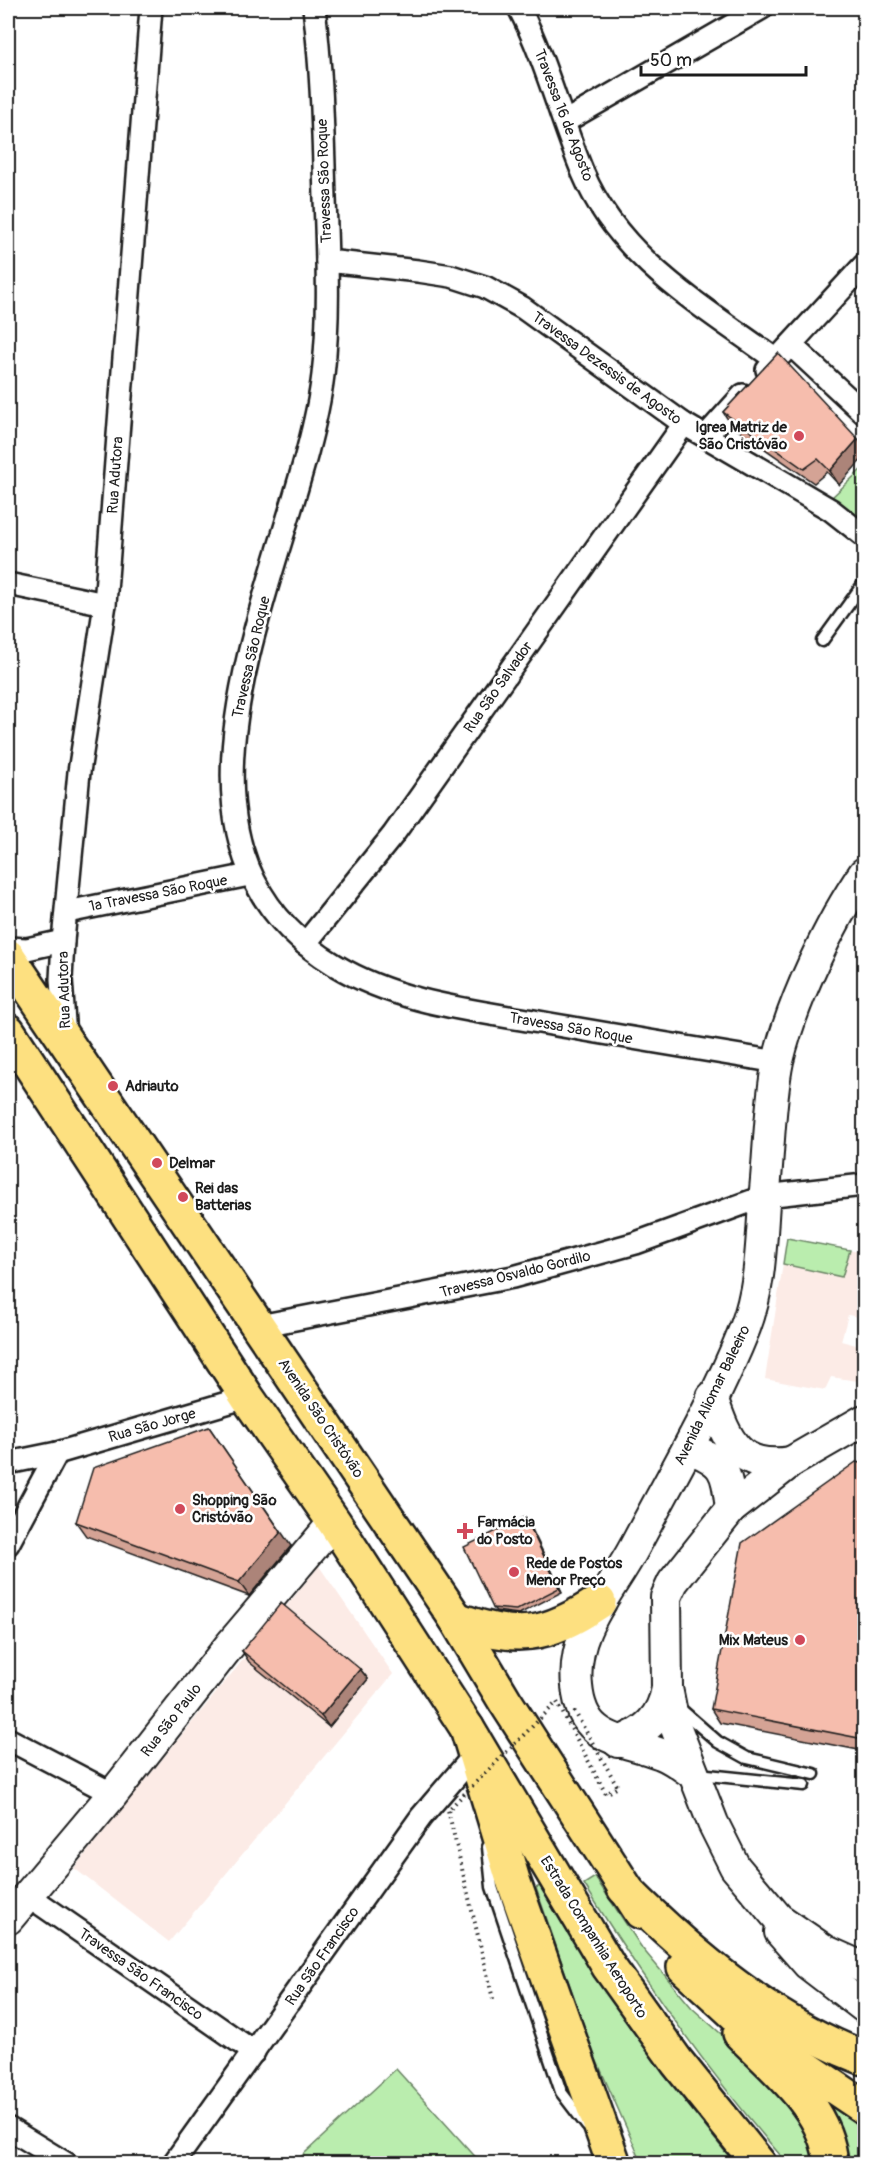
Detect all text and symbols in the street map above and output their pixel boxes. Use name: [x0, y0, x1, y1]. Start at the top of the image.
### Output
scale bar: [641, 39, 806, 77]
street label: Travessa 16 de Agosto: [530, 46, 598, 184]
text: 50 m: [650, 49, 692, 72]
street label: Travessa São Roque: [313, 118, 336, 244]
street label: Travessa Dezessis de Agosto: [528, 308, 685, 429]
place label: Igrea Matriz de São Cristóvão: [695, 418, 788, 454]
marker: Igrea Matriz de São Cristóvão: [792, 429, 806, 443]
street label: Rua Adutora: [103, 436, 128, 514]
street label: Travessa São Roque: [228, 594, 275, 720]
street label: Rua São Salvador: [460, 637, 537, 737]
street label: 1ª Travessa São Roque: [87, 871, 229, 916]
street label: Rua Adutora: [54, 951, 75, 1029]
street label: Travessa São Roque: [508, 1008, 634, 1049]
place label: Adriauto: [125, 1077, 178, 1096]
marker: Adriauto: [106, 1079, 120, 1093]
place label: Delmar: [169, 1154, 216, 1173]
marker: Delmar: [150, 1156, 164, 1170]
place label: Rei das Batterias: [195, 1179, 252, 1215]
marker: Rei das Batterias: [176, 1190, 190, 1204]
street label: Travessa Osvaldo Gordilo: [438, 1247, 592, 1302]
street label: Avenida Aliomar Baleeiro: [670, 1322, 755, 1468]
street label: Avenida São Cristóvão: [274, 1355, 368, 1482]
street label: Rua São Jorge: [106, 1404, 198, 1447]
place label: Shopping São Cristóvão: [192, 1491, 277, 1527]
marker: Shopping São Cristóvão: [173, 1502, 187, 1516]
place label: Farmácia do Posto: [477, 1513, 535, 1549]
marker: Farmácia do Posto: [458, 1524, 472, 1538]
place label: Rede de Postos Menor Preço: [526, 1554, 623, 1590]
marker: Rede de Postos Menor Preço: [507, 1565, 521, 1579]
place label: Mix Mateus: [719, 1631, 788, 1650]
marker: Mix Mateus: [793, 1633, 807, 1647]
street label: Rua São Paulo: [137, 1680, 206, 1761]
street label: Estrada Companhia Aeroporto: [536, 1853, 651, 2022]
street label: Rua São Francisco: [281, 1903, 364, 2009]
street label: Travessa São Francisco: [75, 1924, 207, 2025]

